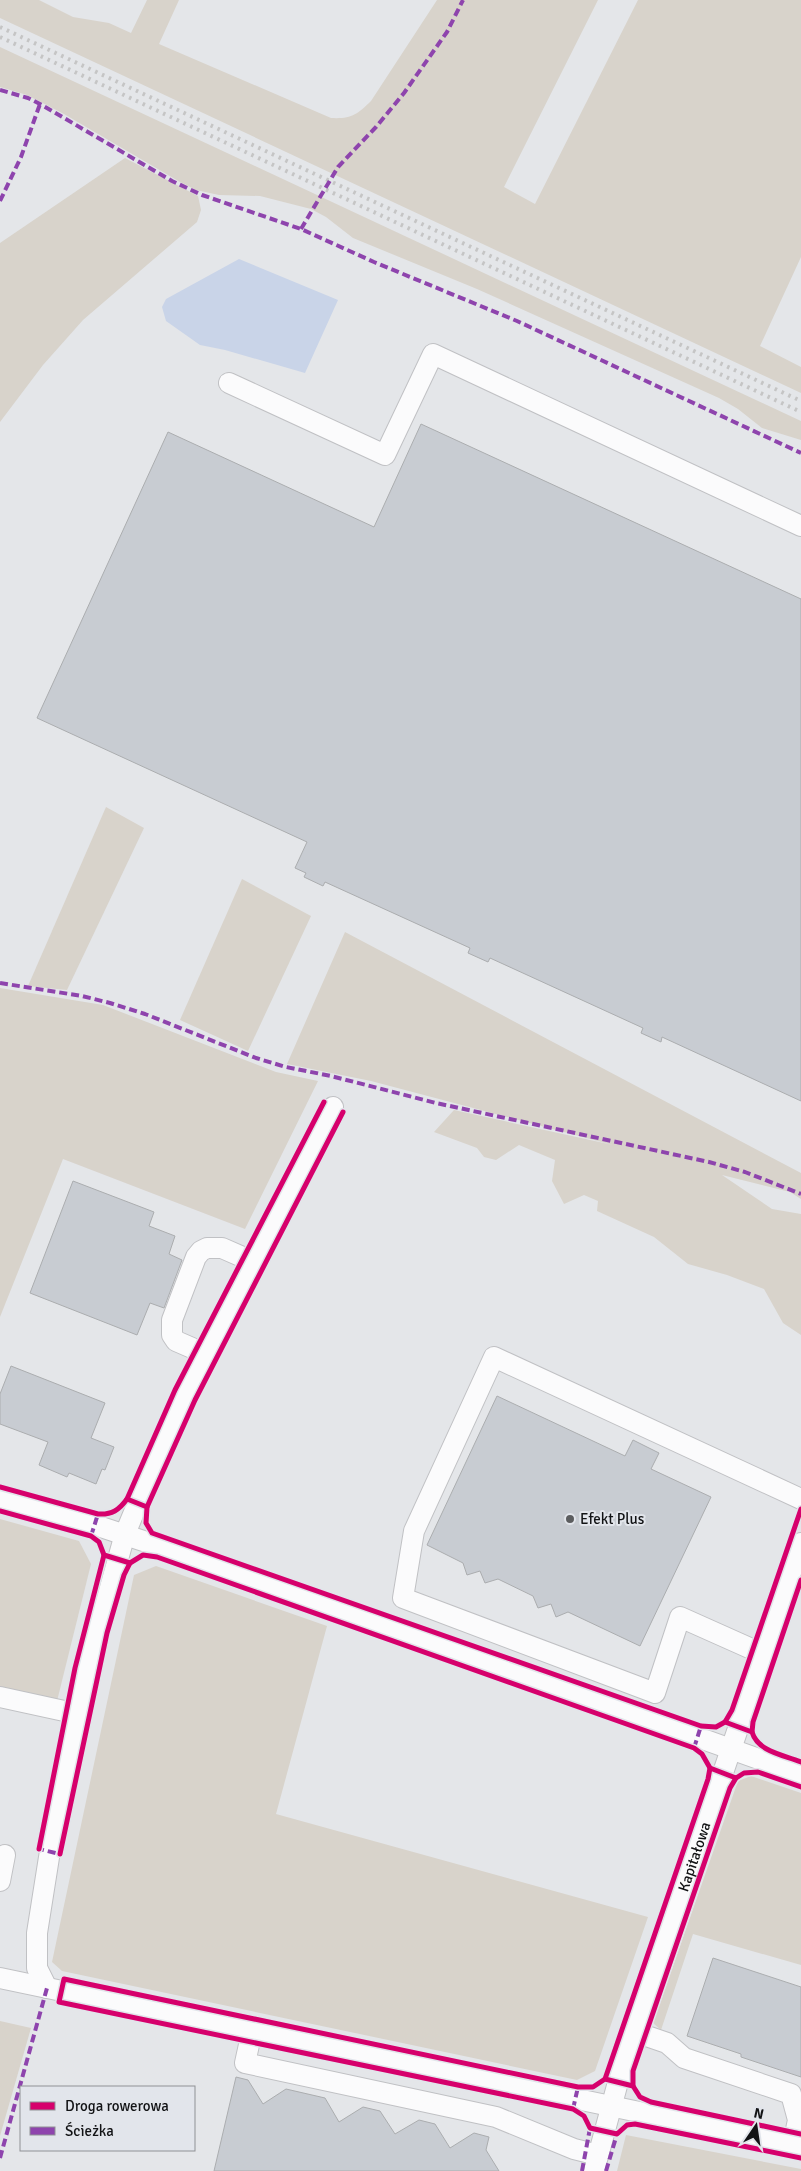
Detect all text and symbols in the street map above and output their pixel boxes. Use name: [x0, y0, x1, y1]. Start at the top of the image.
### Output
place label: Efekt Plus: [580, 1510, 645, 1528]
marker: Efekt Plus: [564, 1513, 576, 1525]
street label: Kapitałowa: [674, 1820, 715, 1894]
legend: [20, 2086, 195, 2151]
text: Droga rowerowa: [65, 2097, 169, 2115]
north arrow: [731, 2101, 781, 2151]
text: N: [752, 2104, 765, 2123]
text: Ścieżka: [65, 2121, 114, 2140]

